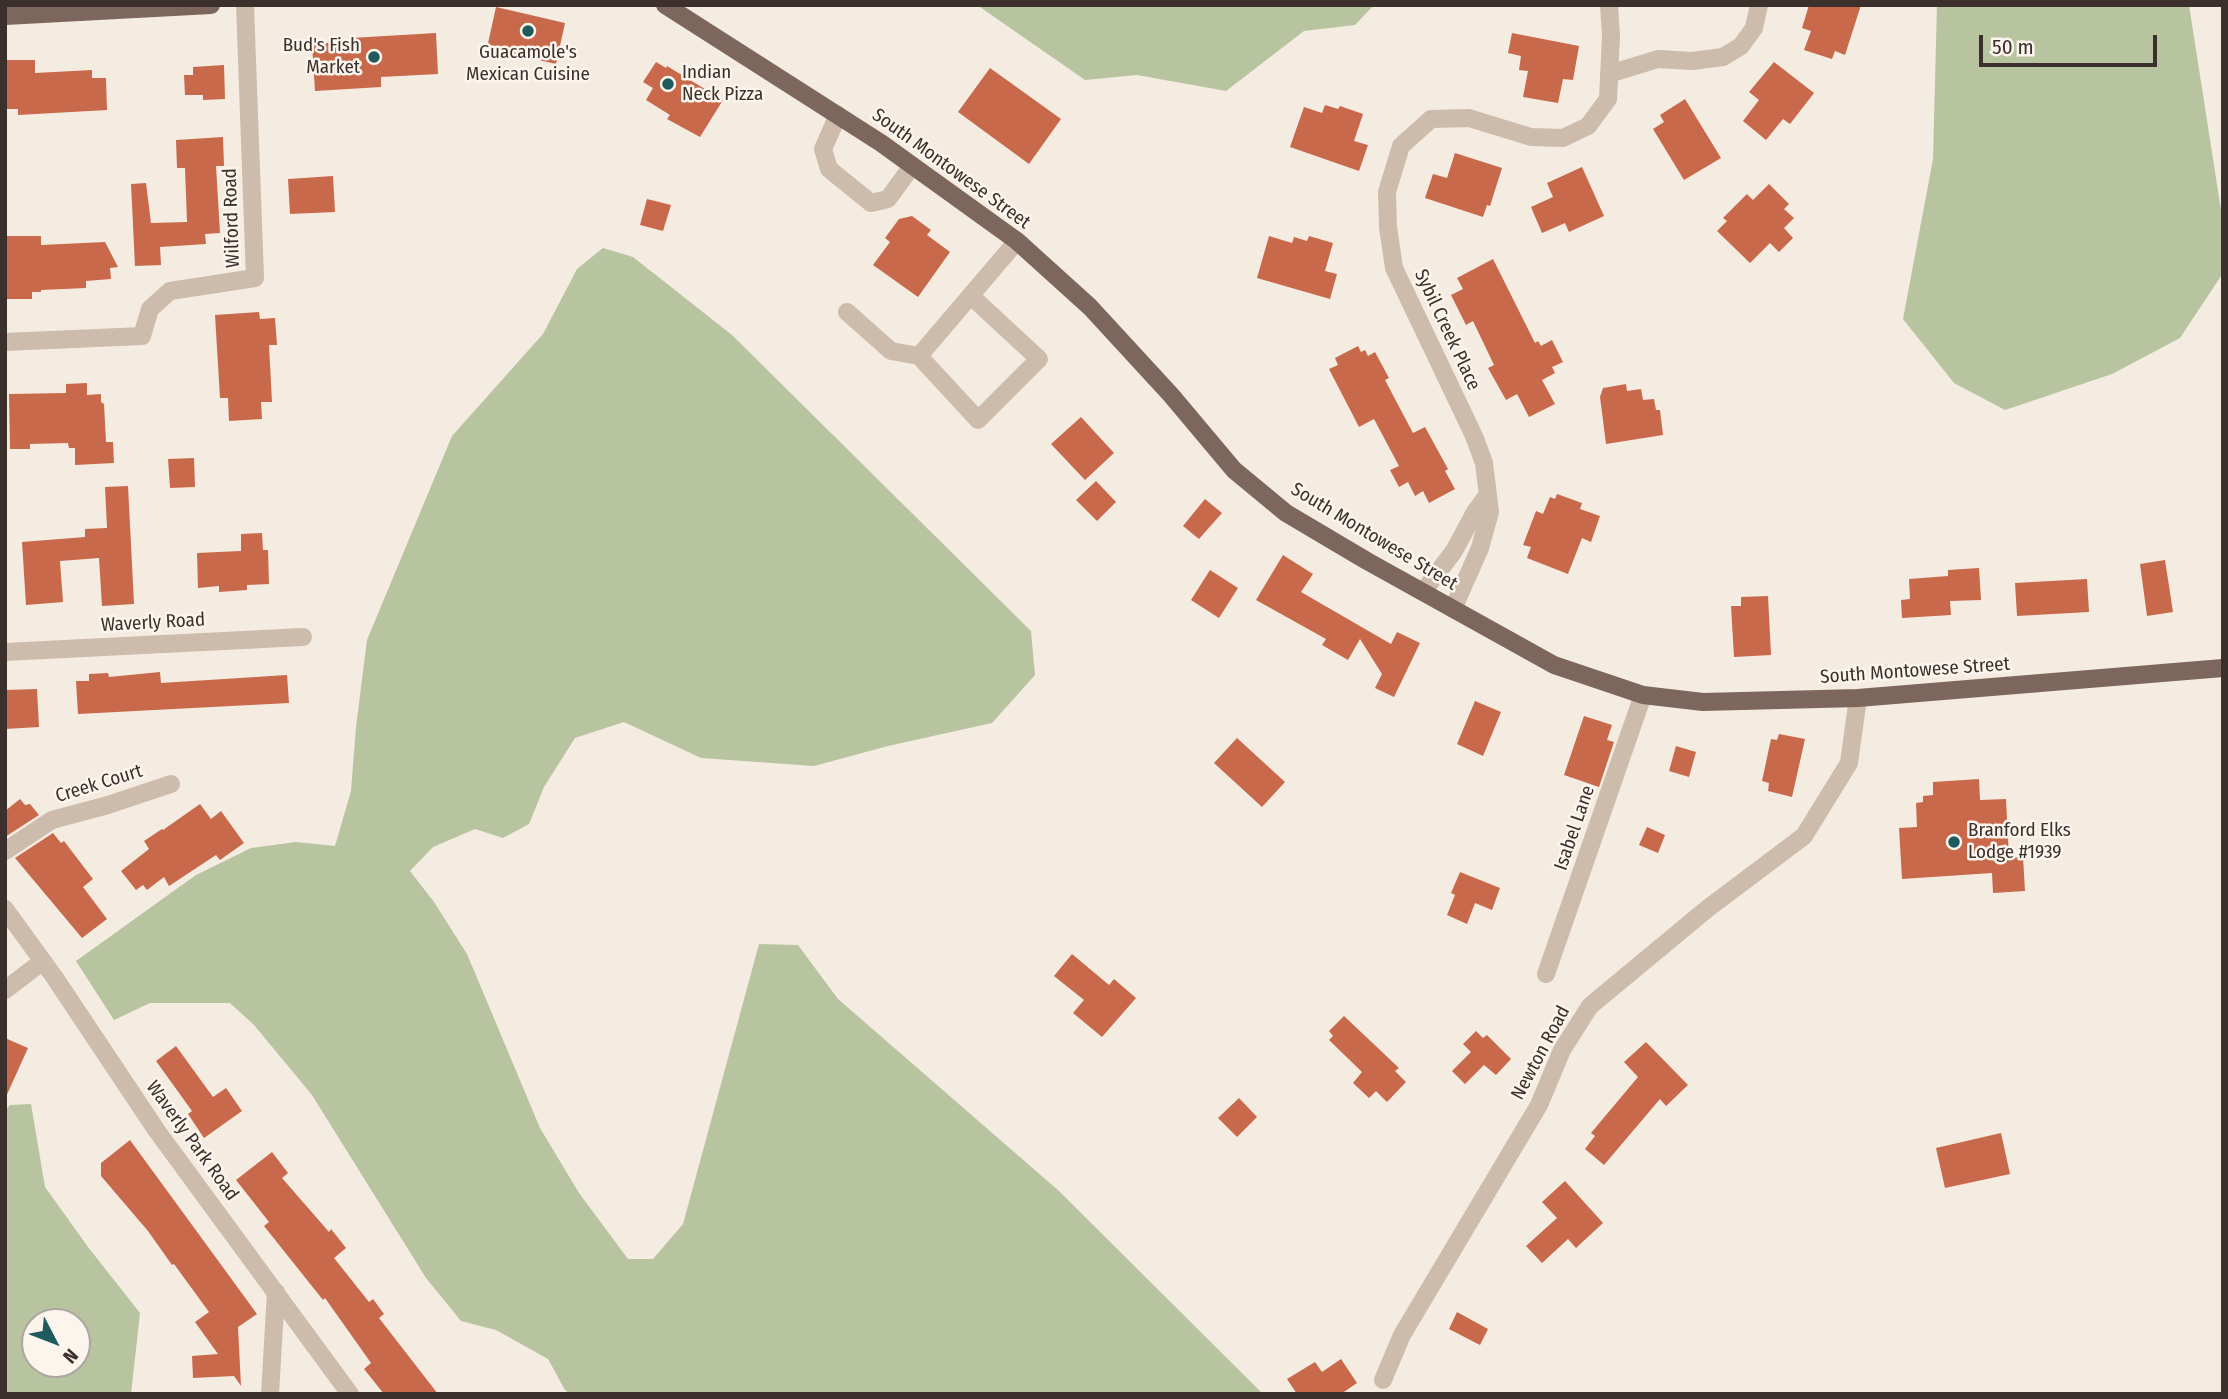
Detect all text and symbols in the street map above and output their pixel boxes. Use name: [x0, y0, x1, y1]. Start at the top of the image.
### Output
scale bar: [1983, 21, 2162, 65]
marker: Guacamole's Mexican Cuisine: [520, 23, 536, 39]
text: 50 m: [1992, 34, 2034, 60]
place label: Bud's Fish Market: [283, 35, 360, 79]
place label: Guacamole's Mexican Cuisine: [466, 42, 590, 86]
marker: Bud's Fish Market: [366, 49, 382, 65]
place label: Indian Neck Pizza: [682, 62, 763, 106]
marker: Indian Neck Pizza: [660, 76, 676, 92]
street label: South Montowese Street: [867, 104, 1035, 234]
street label: Wilford Road: [219, 168, 245, 268]
street label: Sybil Creek Place: [1409, 266, 1485, 394]
street label: South Montowese Street: [1287, 478, 1461, 596]
street label: Waverly Road: [100, 609, 206, 637]
street label: South Montowese Street: [1819, 653, 2011, 689]
street label: Creek Court: [53, 760, 145, 808]
street label: Isabel Lane: [1550, 783, 1600, 873]
place label: Branford Elks Lodge #1939: [1968, 820, 2071, 864]
marker: Branford Elks Lodge #1939: [1946, 834, 1962, 850]
street label: Newton Road: [1507, 1002, 1575, 1104]
street label: Waverly Park Road: [141, 1077, 243, 1205]
north arrow: [21, 1308, 91, 1378]
text: N: [58, 1344, 83, 1368]

